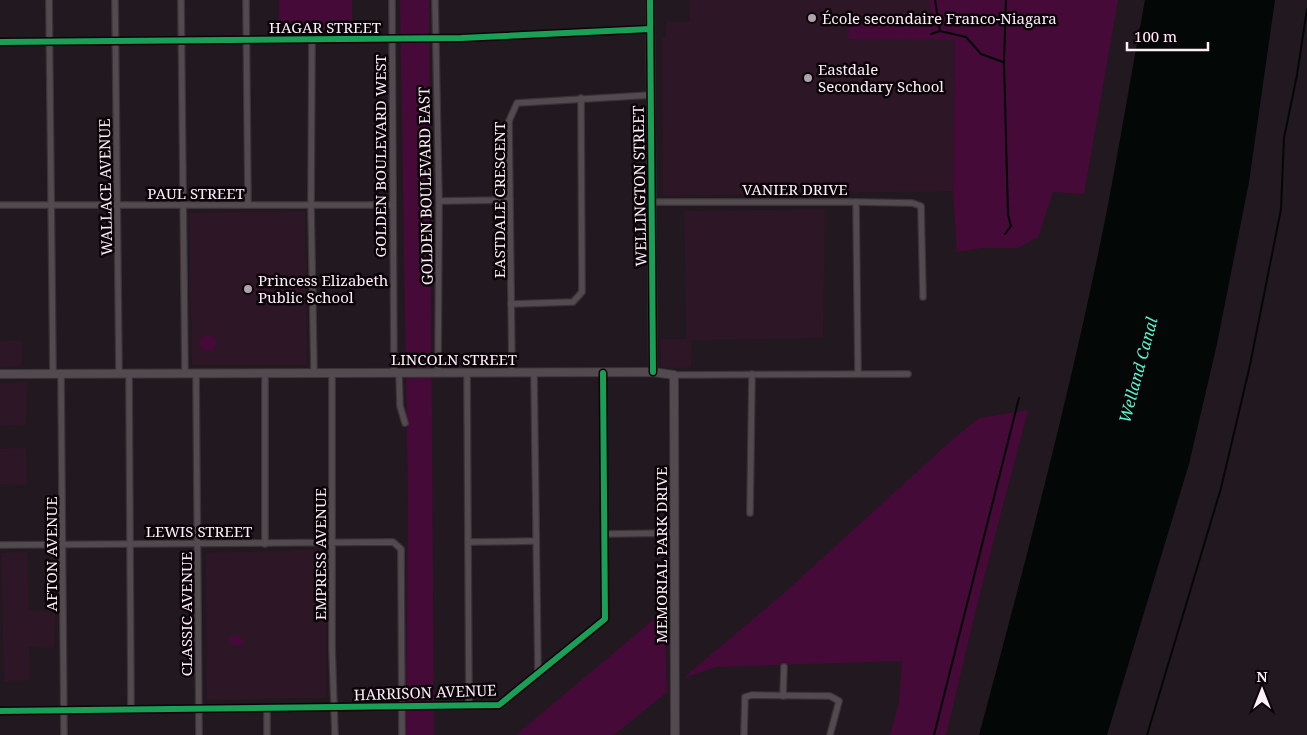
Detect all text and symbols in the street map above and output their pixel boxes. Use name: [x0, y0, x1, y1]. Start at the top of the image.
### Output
place label: École secondaire Franco-Niagara: [822, 8, 1057, 28]
marker: École secondaire Franco-Niagara: [806, 12, 818, 24]
street label: HAGAR STREET: [269, 17, 381, 37]
scale bar: [1127, 20, 1208, 52]
text: 100 m: [1134, 26, 1177, 46]
street label: GOLDEN BOULEVARD WEST: [370, 54, 390, 258]
place label: Eastdale Secondary School: [818, 59, 944, 96]
marker: Eastdale Secondary School: [802, 72, 814, 84]
street label: GOLDEN BOULEVARD EAST: [413, 87, 437, 285]
street label: WELLINGTON STREET: [628, 105, 650, 267]
street label: WALLACE AVENUE: [94, 118, 116, 256]
street label: EASTDALE CRESCENT: [489, 122, 509, 278]
street label: VANIER DRIVE: [742, 179, 848, 199]
street label: PAUL STREET: [147, 183, 245, 203]
place label: Princess Elizabeth Public School: [258, 270, 389, 307]
marker: Princess Elizabeth Public School: [242, 283, 254, 295]
water label: Welland Canal: [1113, 315, 1163, 425]
street label: LINCOLN STREET: [391, 349, 517, 369]
street label: MEMORIAL PARK DRIVE: [651, 467, 671, 643]
street label: EMPRESS AVENUE: [310, 488, 330, 620]
street label: AFTON AVENUE: [41, 496, 61, 612]
street label: LEWIS STREET: [146, 521, 252, 541]
street label: CLASSIC AVENUE: [176, 552, 196, 676]
north arrow: [1237, 665, 1287, 715]
text: N: [1256, 667, 1268, 686]
street label: HARRISON AVENUE: [353, 680, 497, 704]

